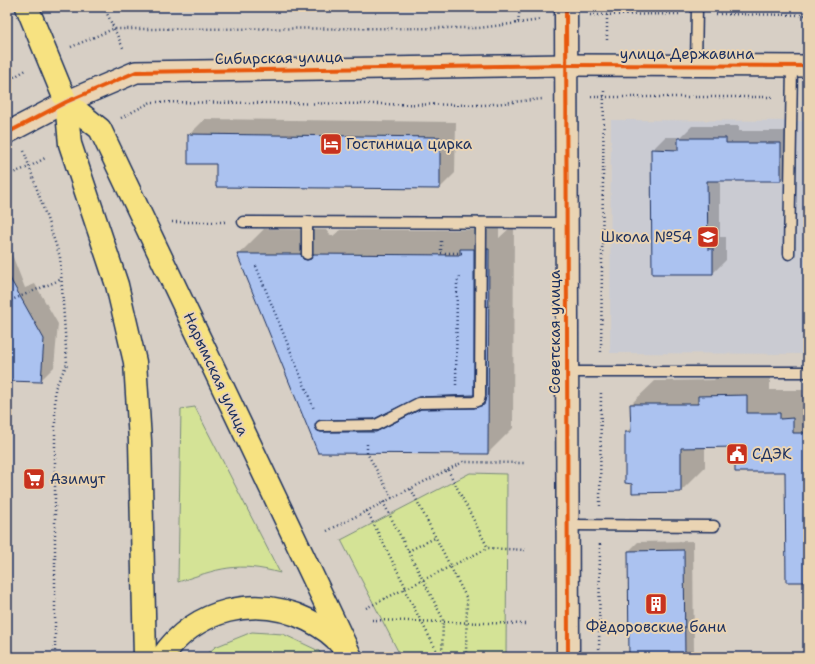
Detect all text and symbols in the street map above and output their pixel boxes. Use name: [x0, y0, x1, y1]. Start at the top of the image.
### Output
street label: улица Державина: [620, 44, 755, 64]
street label: Сибирская улица: [214, 47, 344, 69]
hotel icon: Гостиница цирка: [318, 131, 344, 157]
place label: Гостиница цирка: [346, 134, 473, 154]
school or university icon: Школа №54: [695, 224, 721, 250]
place label: Школа №54: [601, 227, 692, 247]
street label: Советская улица: [545, 269, 565, 394]
street label: Нарымская улица: [179, 309, 254, 440]
public building icon: СДЭК: [724, 441, 750, 467]
place label: СДЭК: [752, 444, 792, 464]
supermarket icon: Азимут: [21, 466, 47, 492]
place label: Азимут: [50, 469, 106, 489]
building icon: Фёдоровские бани: [643, 591, 669, 617]
place label: Фёдоровские бани: [586, 617, 726, 637]

